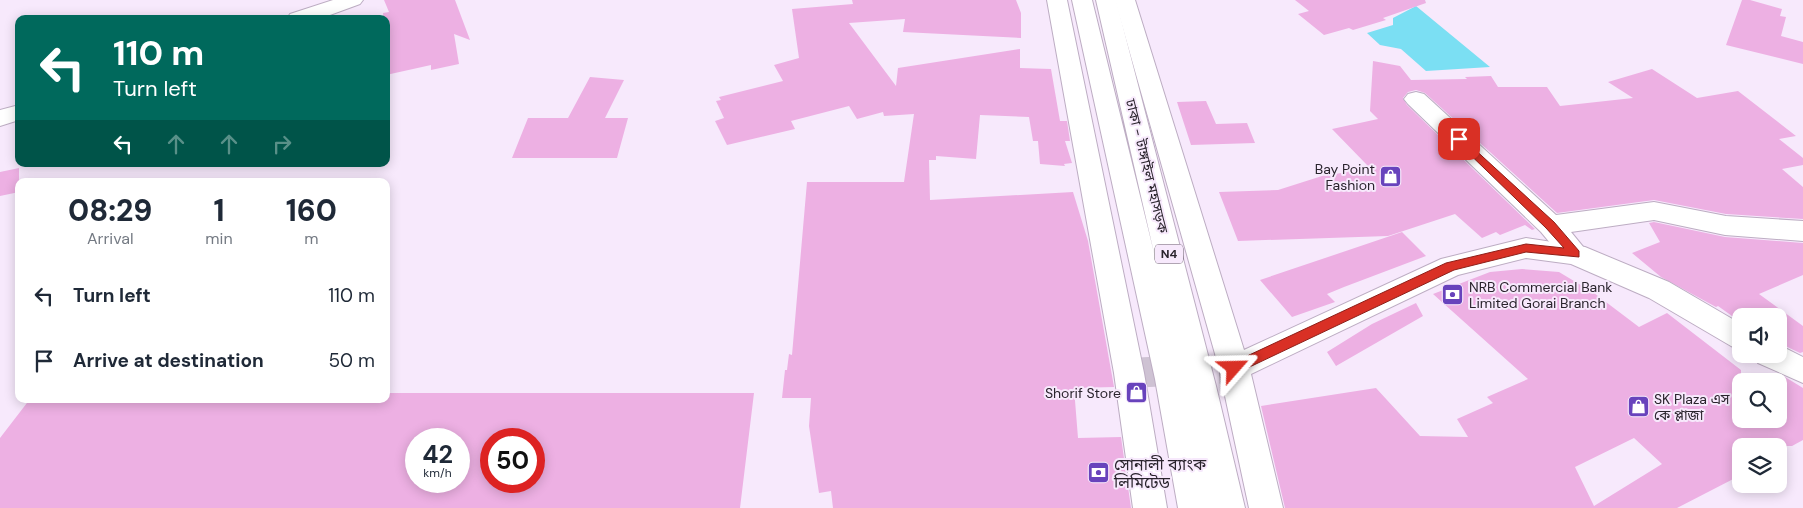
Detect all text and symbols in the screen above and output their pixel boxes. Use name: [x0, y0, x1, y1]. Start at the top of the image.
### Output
text: 110 m: [113, 30, 204, 76]
icon: left: [30, 35, 95, 100]
text: Turn left: [113, 74, 197, 103]
street label: ঢাকা - টাঙ্গাইল মহাসড়ক: [1121, 96, 1173, 235]
pin: [1438, 118, 1480, 160]
icon: arrive: [1445, 125, 1473, 153]
icon: left: [109, 130, 137, 158]
icon: ahead: [162, 130, 190, 158]
icon: ahead: [215, 130, 243, 158]
icon: right: [268, 130, 296, 158]
place label: Bay Point Fashion: [1315, 160, 1375, 194]
shop icon: Bay Point Fashion: [1379, 165, 1403, 189]
text: 08:29: [68, 191, 152, 230]
text: 1: [213, 191, 225, 230]
text: 160: [286, 191, 337, 230]
text: Arrival: [87, 228, 133, 249]
text: min: [205, 228, 233, 249]
text: m: [304, 228, 318, 249]
road number: N4: [1155, 244, 1183, 264]
place label: NRB Commercial Bank Limited Gorai Branch: [1469, 278, 1612, 312]
icon: left: [30, 282, 58, 310]
text: Turn left: [73, 283, 151, 308]
text: 110 m: [328, 283, 375, 308]
bank icon: NRB Commercial Bank Limited Gorai Branch: [1441, 283, 1465, 307]
map controls: [1732, 308, 1787, 493]
button: sound: [1732, 308, 1787, 363]
position arrow: [1207, 341, 1259, 393]
icon: arrive: [30, 347, 58, 375]
text: Arrive at destination: [73, 348, 264, 373]
text: 50 m: [328, 348, 375, 373]
button: search: [1732, 373, 1787, 428]
shop icon: Shorif Store: [1125, 381, 1149, 405]
place label: Shorif Store: [1045, 384, 1121, 402]
place label: SK Plaza এস কে প্লাজা: [1654, 390, 1730, 424]
shop icon: SK Plaza এস কে প্লাজা: [1626, 395, 1650, 419]
speed limit sign: 50: [480, 428, 545, 493]
text: 42: [422, 438, 453, 471]
button: layers: [1732, 438, 1787, 493]
place label: সোনালী ব্যাংক লিমিটেড: [1113, 454, 1207, 493]
bank icon: সোনালী ব্যাংক লিমিটেড: [1086, 461, 1110, 485]
text: km/h: [423, 465, 452, 481]

